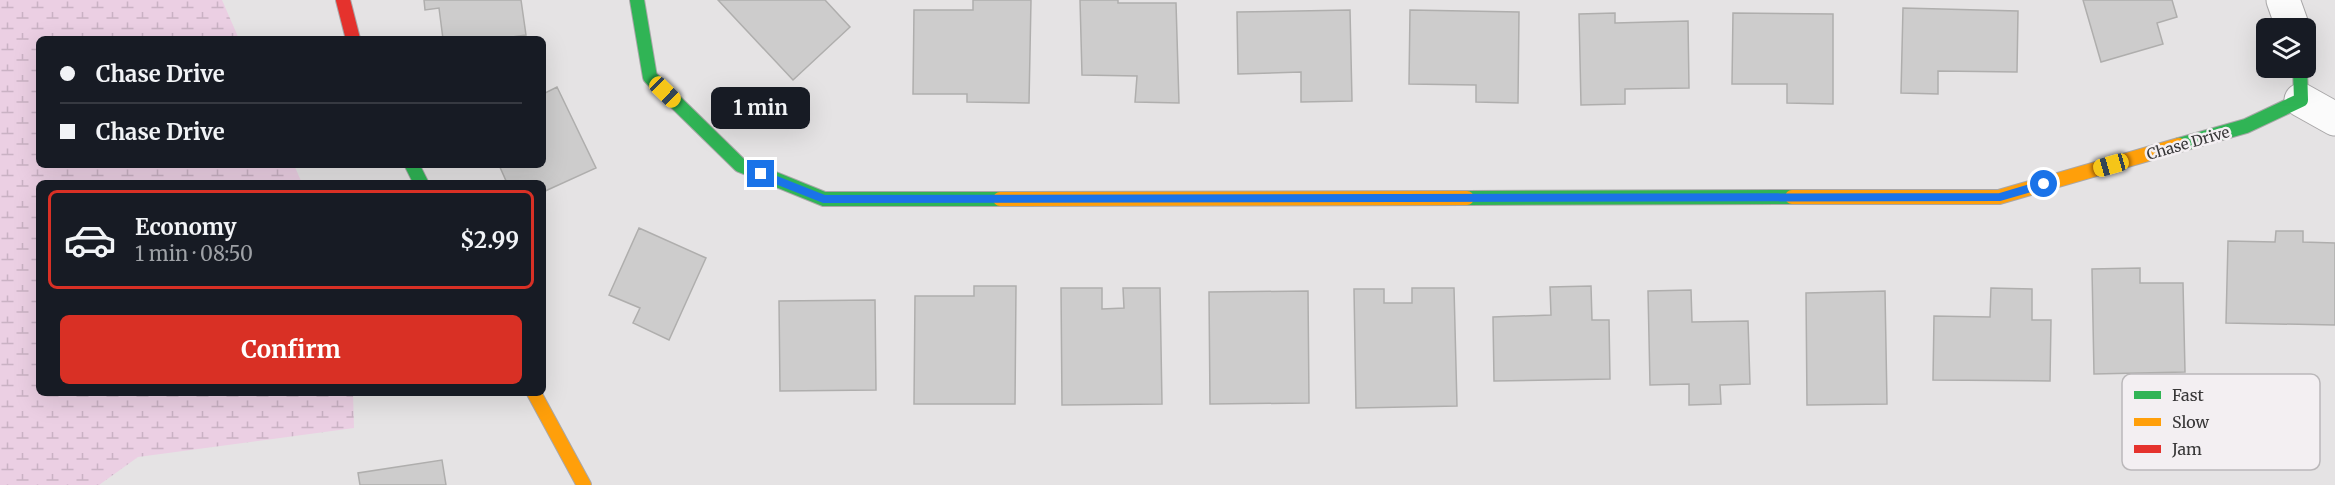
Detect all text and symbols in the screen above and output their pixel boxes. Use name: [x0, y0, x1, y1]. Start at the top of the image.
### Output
map controls: [2256, 18, 2316, 78]
button: layers: [2256, 18, 2316, 78]
text: Chase Drive: [96, 60, 225, 88]
car: [646, 73, 684, 111]
callout: 1 min: [712, 87, 810, 129]
text: 1 min: [733, 95, 788, 120]
text: Chase Drive: [96, 118, 225, 146]
street label: Chase Drive: [2144, 122, 2232, 164]
car: [2091, 151, 2131, 179]
route end: [747, 160, 774, 187]
route start: [2030, 170, 2057, 197]
icon: car: [63, 213, 117, 267]
text: Economy: [135, 213, 236, 241]
text: $2.99: [460, 226, 519, 254]
text: 1 min · 08:50: [135, 241, 253, 266]
button: Confirm: [60, 315, 522, 384]
legend: [2122, 374, 2320, 470]
text: Fast: [2172, 385, 2205, 405]
text: Slow: [2172, 412, 2210, 432]
text: Jam: [2171, 439, 2202, 459]

